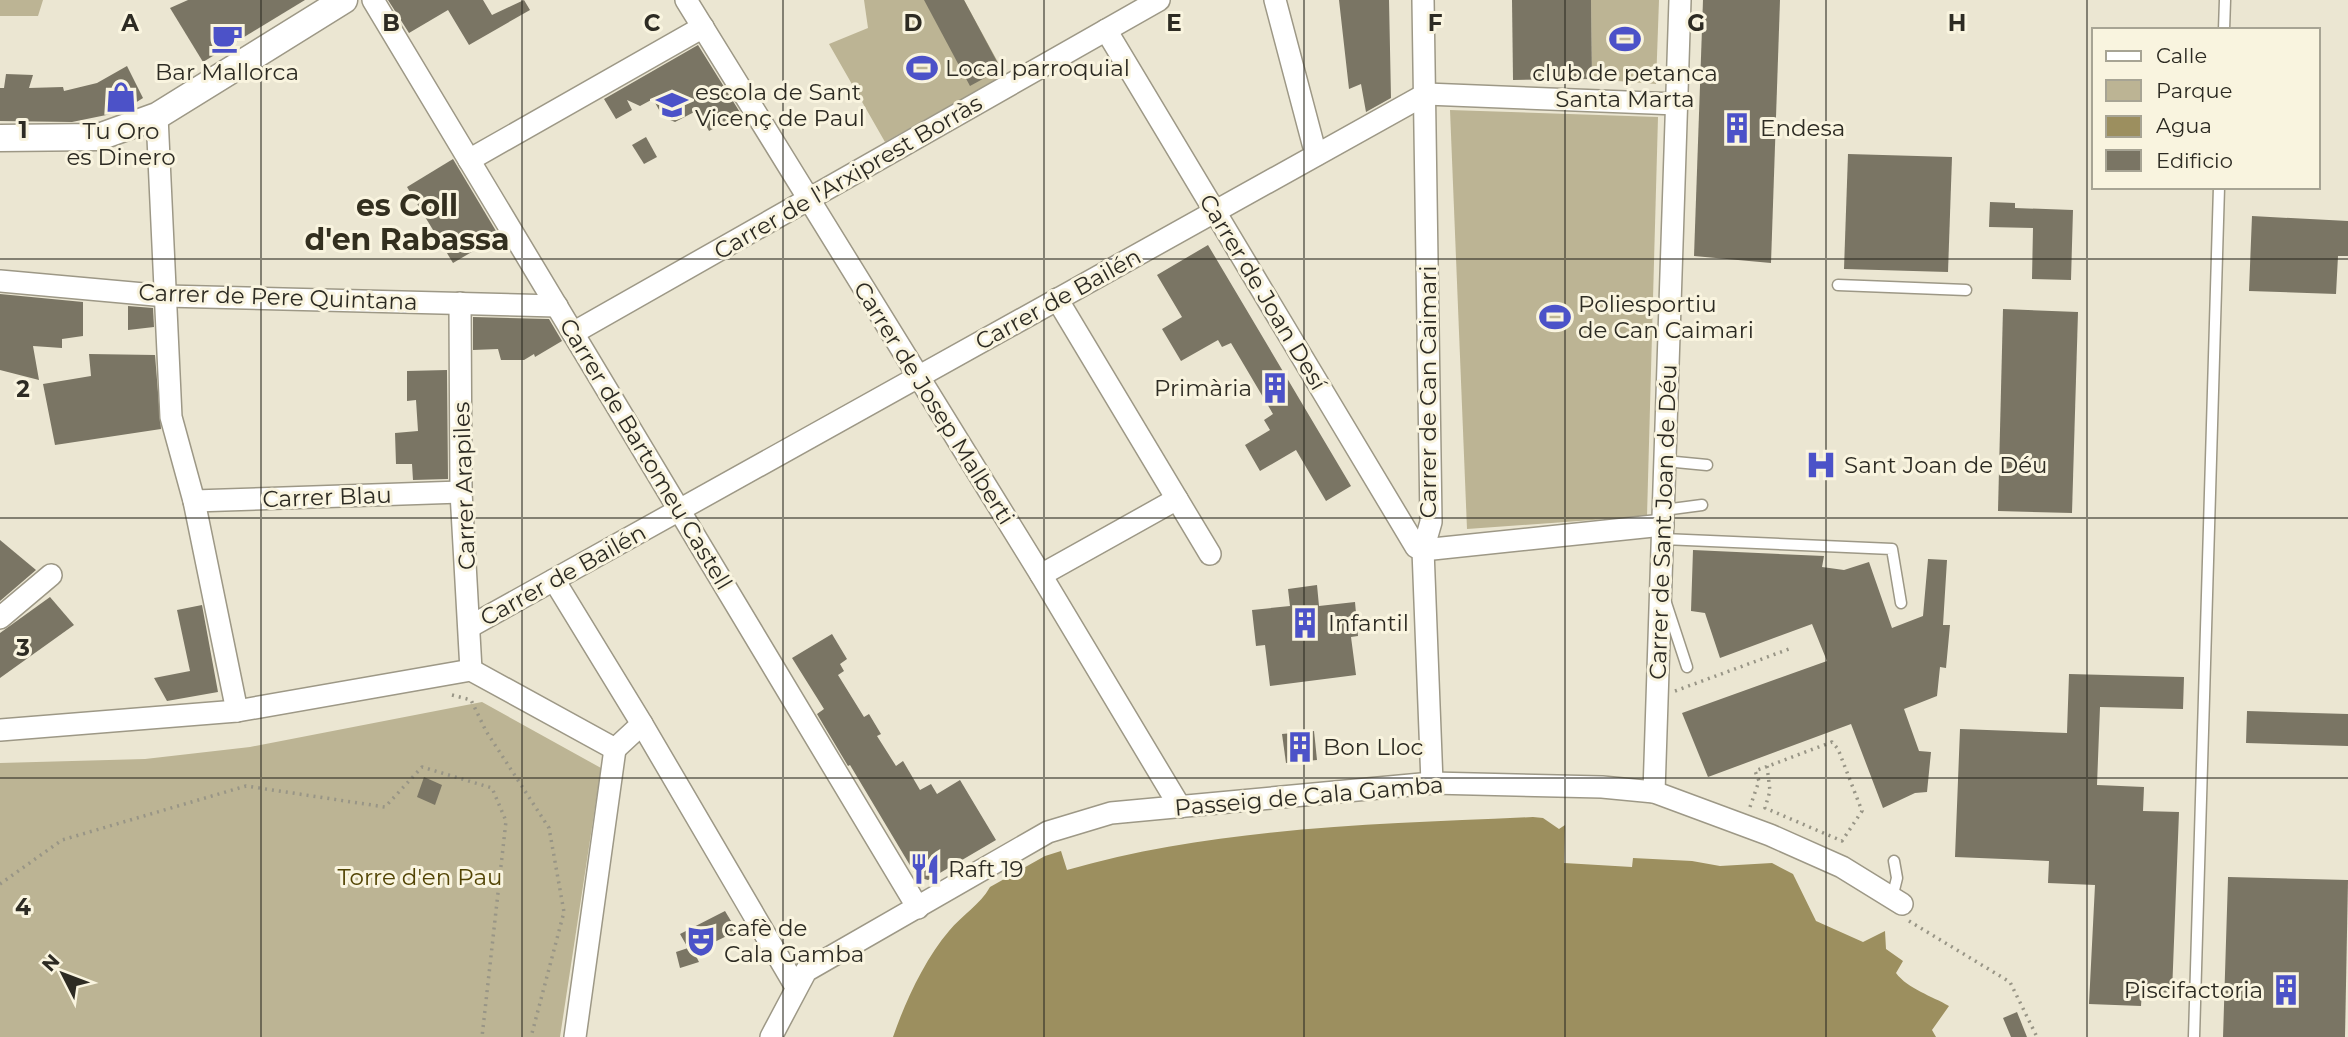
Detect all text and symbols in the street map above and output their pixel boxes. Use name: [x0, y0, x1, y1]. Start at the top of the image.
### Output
text: A: [120, 9, 139, 37]
text: B: [382, 9, 400, 37]
text: C: [644, 9, 661, 37]
text: D: [904, 9, 923, 37]
text: E: [1166, 9, 1182, 37]
text: F: [1428, 9, 1443, 37]
text: G: [1687, 9, 1705, 37]
text: H: [1948, 9, 1966, 37]
cafe icon: Bar Mallorca: [210, 21, 244, 55]
sports icon: club de petanca Santa Marta: [1608, 22, 1642, 56]
legend: [2092, 28, 2320, 189]
text: Calle: [2156, 43, 2207, 68]
sports icon: Local parroquial: [905, 51, 939, 85]
place label: Local parroquial: [945, 54, 1130, 82]
place label: Bar Mallorca: [155, 58, 299, 86]
place label: club de petanca Santa Marta: [1532, 59, 1718, 113]
place label: escola de Sant Vicenç de Paul: [695, 78, 865, 132]
text: Parque: [2156, 78, 2232, 103]
shop icon: Tu Oro es Dinero: [104, 80, 138, 114]
school or university icon: escola de Sant Vicenç de Paul: [655, 88, 689, 122]
street label: Carrer de l'Arxiprest Borràs: [709, 89, 987, 265]
building icon: Endesa: [1720, 111, 1754, 145]
text: Agua: [2156, 113, 2212, 138]
place label: Endesa: [1760, 114, 1845, 142]
text: 1: [18, 116, 28, 144]
place label: Tu Oro es Dinero: [66, 117, 176, 171]
text: Edificio: [2156, 148, 2233, 173]
district label: es Coll d'en Rabassa: [304, 187, 510, 258]
street label: Carrer de Joan Desí: [1193, 189, 1333, 396]
street label: Carrer de Bailén: [970, 242, 1146, 356]
street label: Carrer de Can Caimari: [1414, 266, 1442, 518]
street label: Carrer de Josep Malberti: [848, 276, 1020, 530]
street label: Carrer de Pere Quintana: [138, 278, 418, 316]
place label: Poliesportiu de Can Caimari: [1578, 290, 1754, 344]
sports icon: Poliesportiu de Can Caimari: [1538, 300, 1572, 334]
street label: Carrer de Bartomeu Castell: [554, 313, 738, 595]
street label: Carrer de Sant Joan de Déu: [1643, 364, 1683, 680]
building icon: Primària: [1258, 371, 1292, 405]
place label: Primària: [1154, 374, 1252, 402]
text: 2: [16, 375, 30, 403]
street label: Carrer Arapiles: [447, 401, 481, 571]
hospital icon: Sant Joan de Déu: [1804, 448, 1838, 482]
place label: Sant Joan de Déu: [1844, 451, 2048, 479]
street label: Carrer Blau: [262, 481, 392, 513]
street label: Carrer de Bailén: [475, 518, 651, 632]
building icon: Infantil: [1288, 606, 1322, 640]
place label: Infantil: [1328, 609, 1409, 637]
text: 3: [15, 634, 30, 662]
building icon: Bon Lloc: [1283, 730, 1317, 764]
place label: Bon Lloc: [1323, 733, 1423, 761]
street label: Passeig de Cala Gamba: [1173, 770, 1445, 822]
restaurant icon: Raft 19: [908, 852, 942, 886]
place label: Raft 19: [948, 855, 1024, 883]
park label: Torre d'en Pau: [338, 863, 502, 891]
text: 4: [15, 893, 31, 921]
place label: cafè de Cala Gamba: [724, 914, 864, 968]
theatre icon: cafè de Cala Gamba: [684, 924, 718, 958]
north arrow: [28, 939, 98, 1009]
text: N: [37, 950, 64, 976]
building icon: Piscifactoria: [2269, 973, 2303, 1007]
place label: Piscifactoria: [2124, 976, 2263, 1004]

